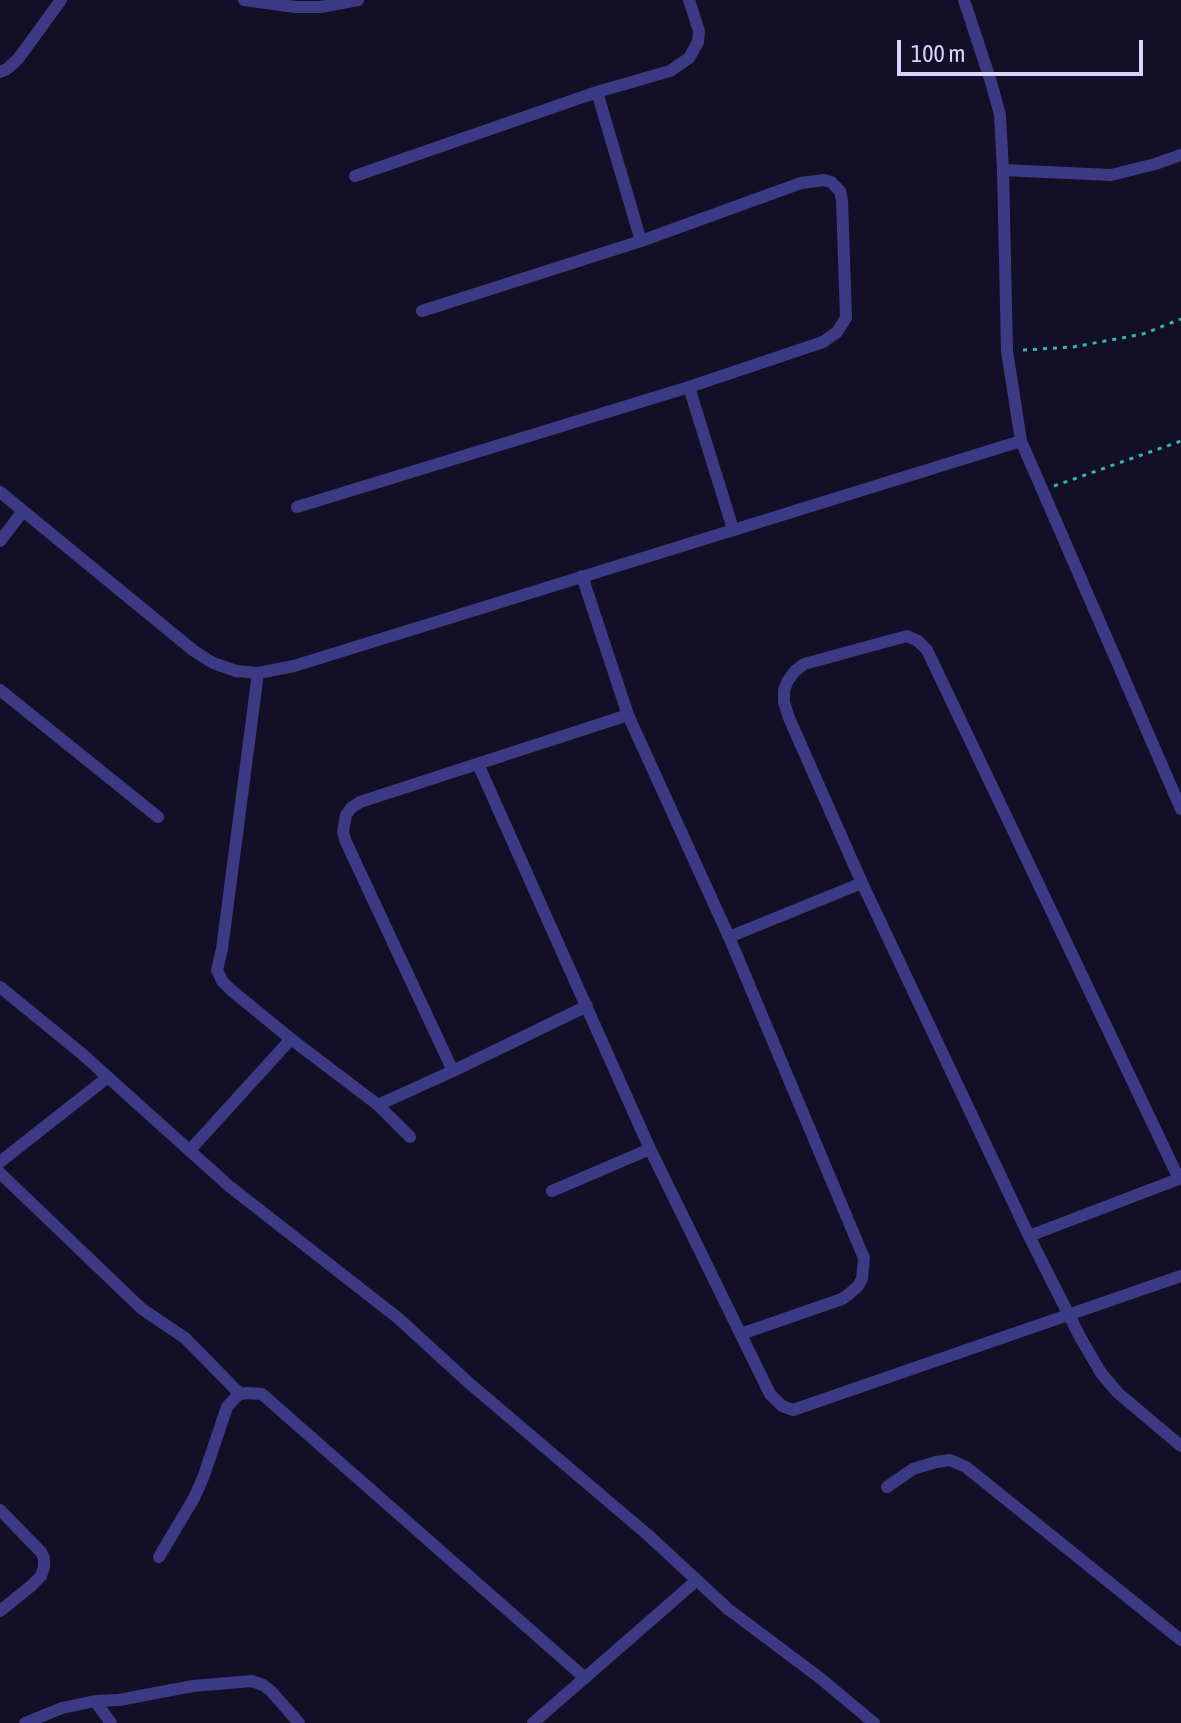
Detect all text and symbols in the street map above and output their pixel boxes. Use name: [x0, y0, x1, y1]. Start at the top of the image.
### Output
scale bar: [901, 24, 1147, 74]
text: 100 m: [911, 40, 965, 67]

